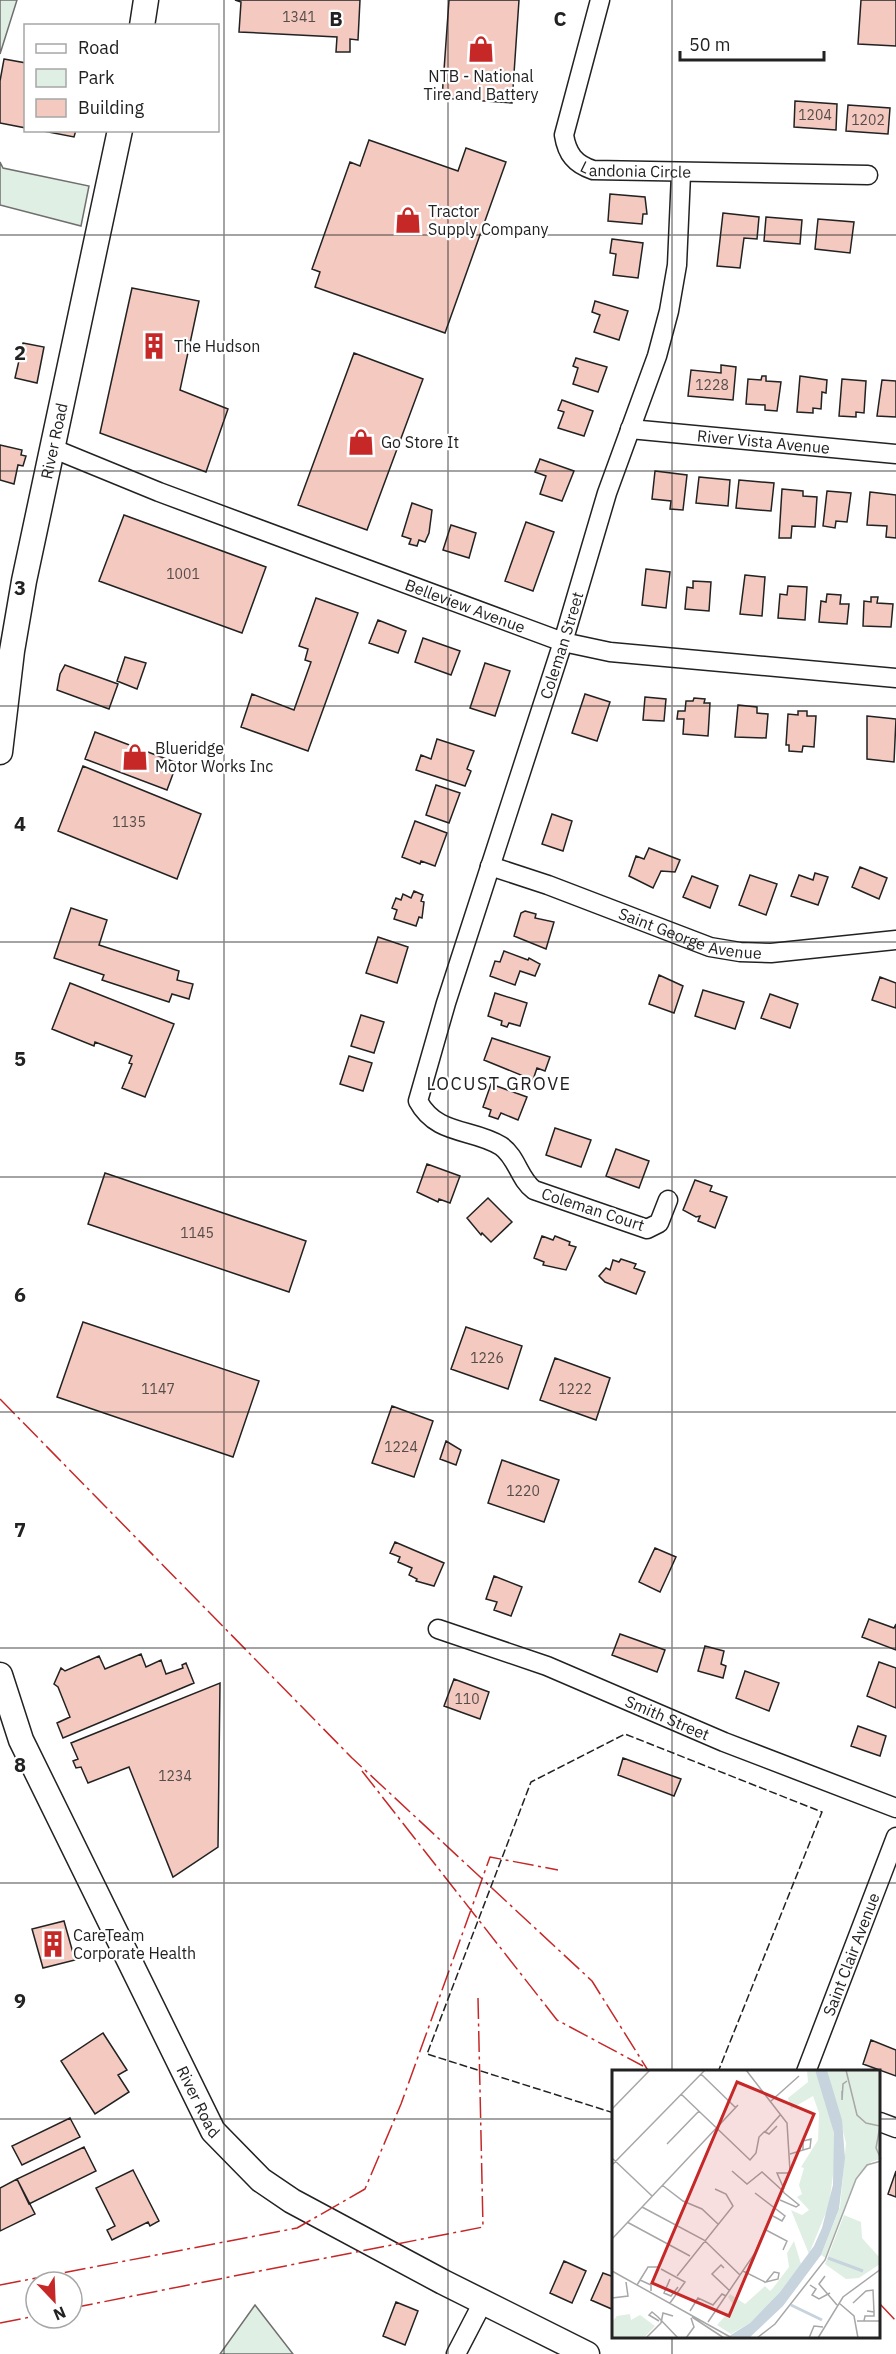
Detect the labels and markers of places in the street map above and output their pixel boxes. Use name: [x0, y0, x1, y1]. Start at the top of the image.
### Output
shop icon: NTB - National Tire and Battery: [466, 34, 496, 64]
place label: NTB - National Tire and Battery: [423, 66, 539, 104]
place label: Tractor Supply Company: [428, 201, 549, 239]
shop icon: Tractor Supply Company: [393, 205, 423, 235]
building icon: The Hudson: [139, 331, 169, 361]
place label: The Hudson: [174, 336, 260, 356]
shop icon: Go Store It: [346, 427, 376, 457]
place label: Go Store It: [381, 432, 459, 452]
place label: Blueridge Motor Works Inc: [155, 738, 273, 776]
shop icon: Blueridge Motor Works Inc: [120, 742, 150, 772]
place label: CareTeam Corporate Health: [73, 1925, 196, 1963]
building icon: CareTeam Corporate Health: [38, 1929, 68, 1959]

